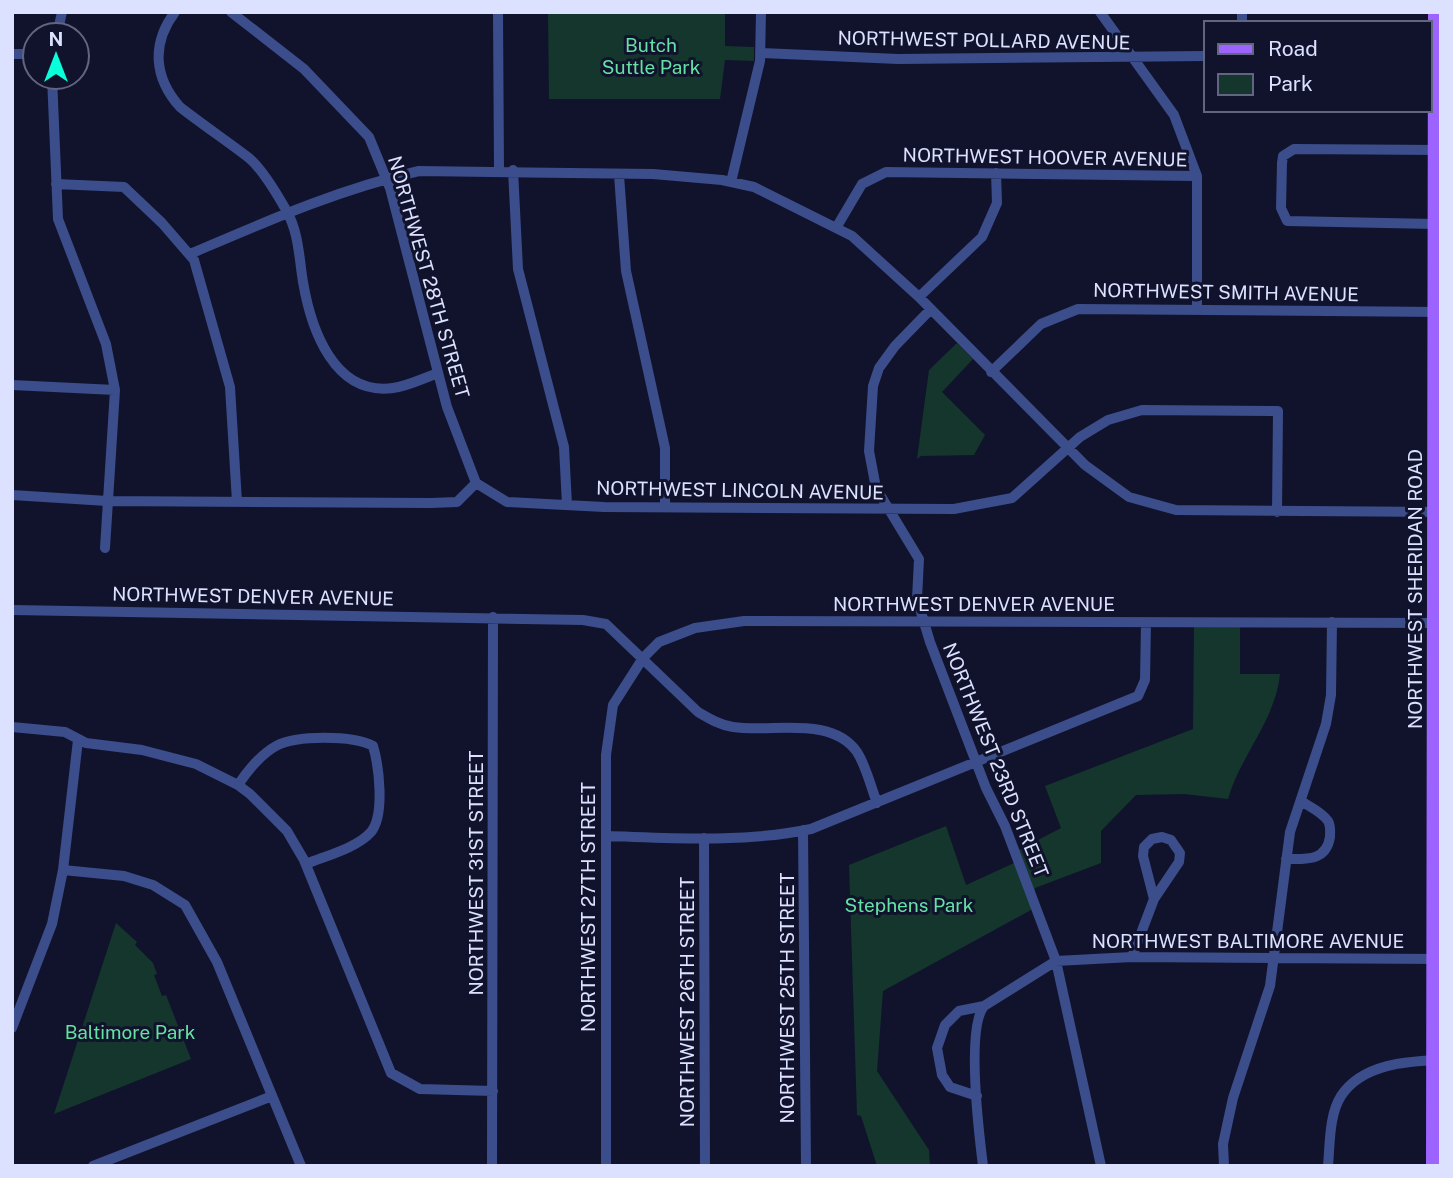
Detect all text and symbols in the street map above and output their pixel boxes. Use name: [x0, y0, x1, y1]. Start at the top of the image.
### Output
north arrow: [21, 21, 91, 91]
legend: [1204, 21, 1432, 112]
street label: NORTHWEST POLLARD AVENUE: [837, 26, 1131, 54]
text: N: [49, 28, 63, 50]
park label: Butch Suttle Park: [602, 34, 701, 78]
text: Road: [1268, 36, 1318, 61]
text: Park: [1268, 71, 1313, 96]
street label: NORTHWEST HOOVER AVENUE: [903, 144, 1187, 170]
street label: NORTHWEST 28TH STREET: [384, 153, 474, 401]
street label: NORTHWEST SMITH AVENUE: [1093, 279, 1359, 305]
street label: NORTHWEST SHERIDAN ROAD: [1404, 449, 1426, 729]
street label: NORTHWEST LINCOLN AVENUE: [596, 476, 884, 504]
street label: NORTHWEST DENVER AVENUE: [112, 583, 394, 609]
street label: NORTHWEST DENVER AVENUE: [833, 593, 1115, 615]
street label: NORTHWEST 23RD STREET: [939, 640, 1053, 880]
street label: NORTHWEST 31ST STREET: [465, 751, 487, 995]
street label: NORTHWEST 27TH STREET: [577, 782, 599, 1032]
street label: NORTHWEST 25TH STREET: [776, 873, 798, 1123]
street label: NORTHWEST 26TH STREET: [676, 877, 698, 1127]
park label: Stephens Park: [845, 894, 974, 916]
street label: NORTHWEST BALTIMORE AVENUE: [1092, 930, 1404, 952]
park label: Baltimore Park: [65, 1021, 196, 1043]

